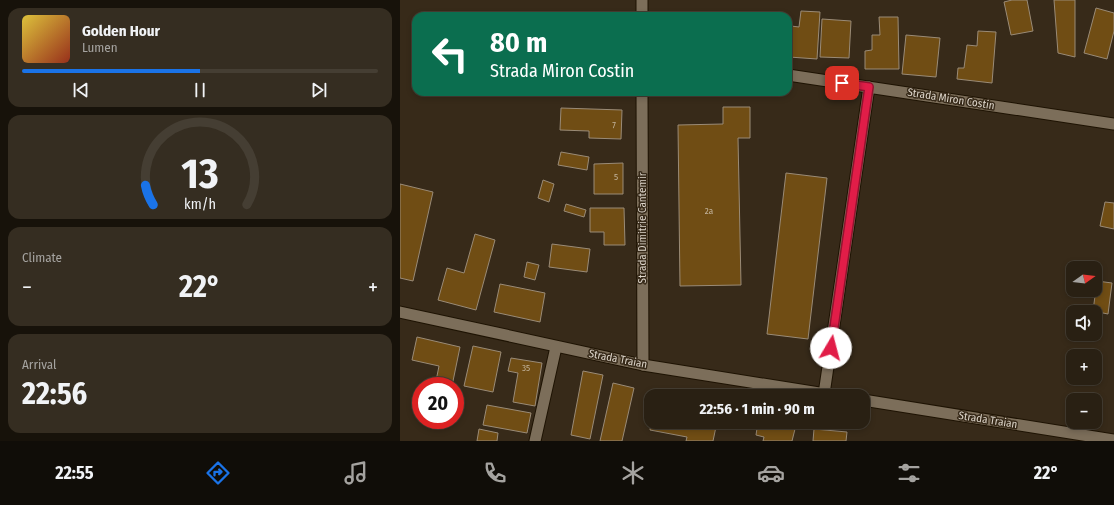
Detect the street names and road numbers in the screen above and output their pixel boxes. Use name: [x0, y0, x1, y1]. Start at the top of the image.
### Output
street label: Strada Miron Costin: [906, 86, 996, 112]
street label: Strada Dimitrie Cantemir: [636, 172, 649, 284]
street label: Strada Traian: [588, 347, 648, 371]
street label: Strada Traian: [958, 409, 1018, 431]

